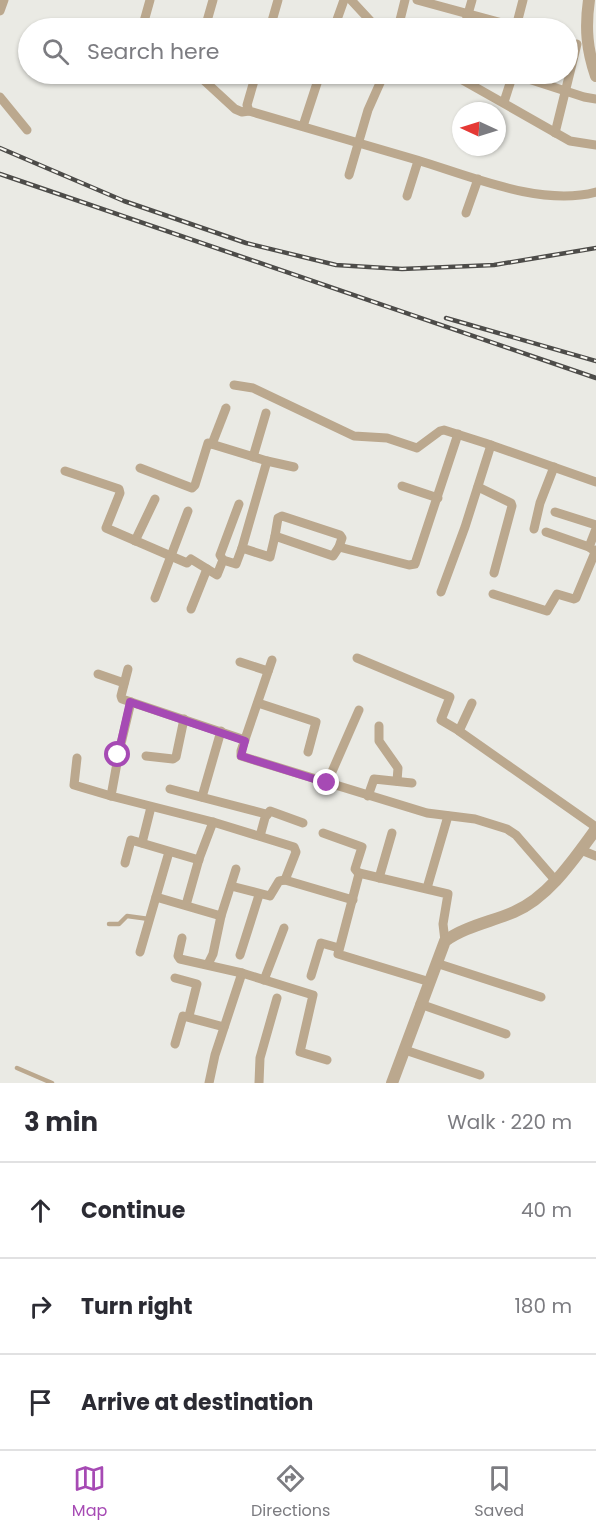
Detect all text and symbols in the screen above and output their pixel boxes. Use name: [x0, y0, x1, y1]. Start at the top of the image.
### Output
search box: [18, 18, 578, 84]
icon: search: [39, 35, 72, 68]
text: Search here: [87, 36, 220, 67]
north arrow: [452, 102, 506, 156]
route start: [104, 741, 130, 767]
route end: [313, 769, 339, 795]
text: 3 min: [24, 1104, 98, 1140]
text: Walk · 220 m: [447, 1108, 572, 1136]
icon: ahead: [24, 1194, 57, 1227]
text: Continue: [81, 1195, 185, 1226]
text: 40 m: [521, 1196, 572, 1224]
icon: right: [24, 1290, 57, 1323]
text: Turn right: [81, 1291, 192, 1322]
text: 180 m: [514, 1292, 572, 1320]
icon: arrive: [24, 1386, 57, 1419]
text: Arrive at destination: [81, 1387, 313, 1418]
tab: Map: [72, 1462, 107, 1523]
tab: Directions: [251, 1462, 330, 1523]
tab: Saved: [474, 1462, 524, 1523]

